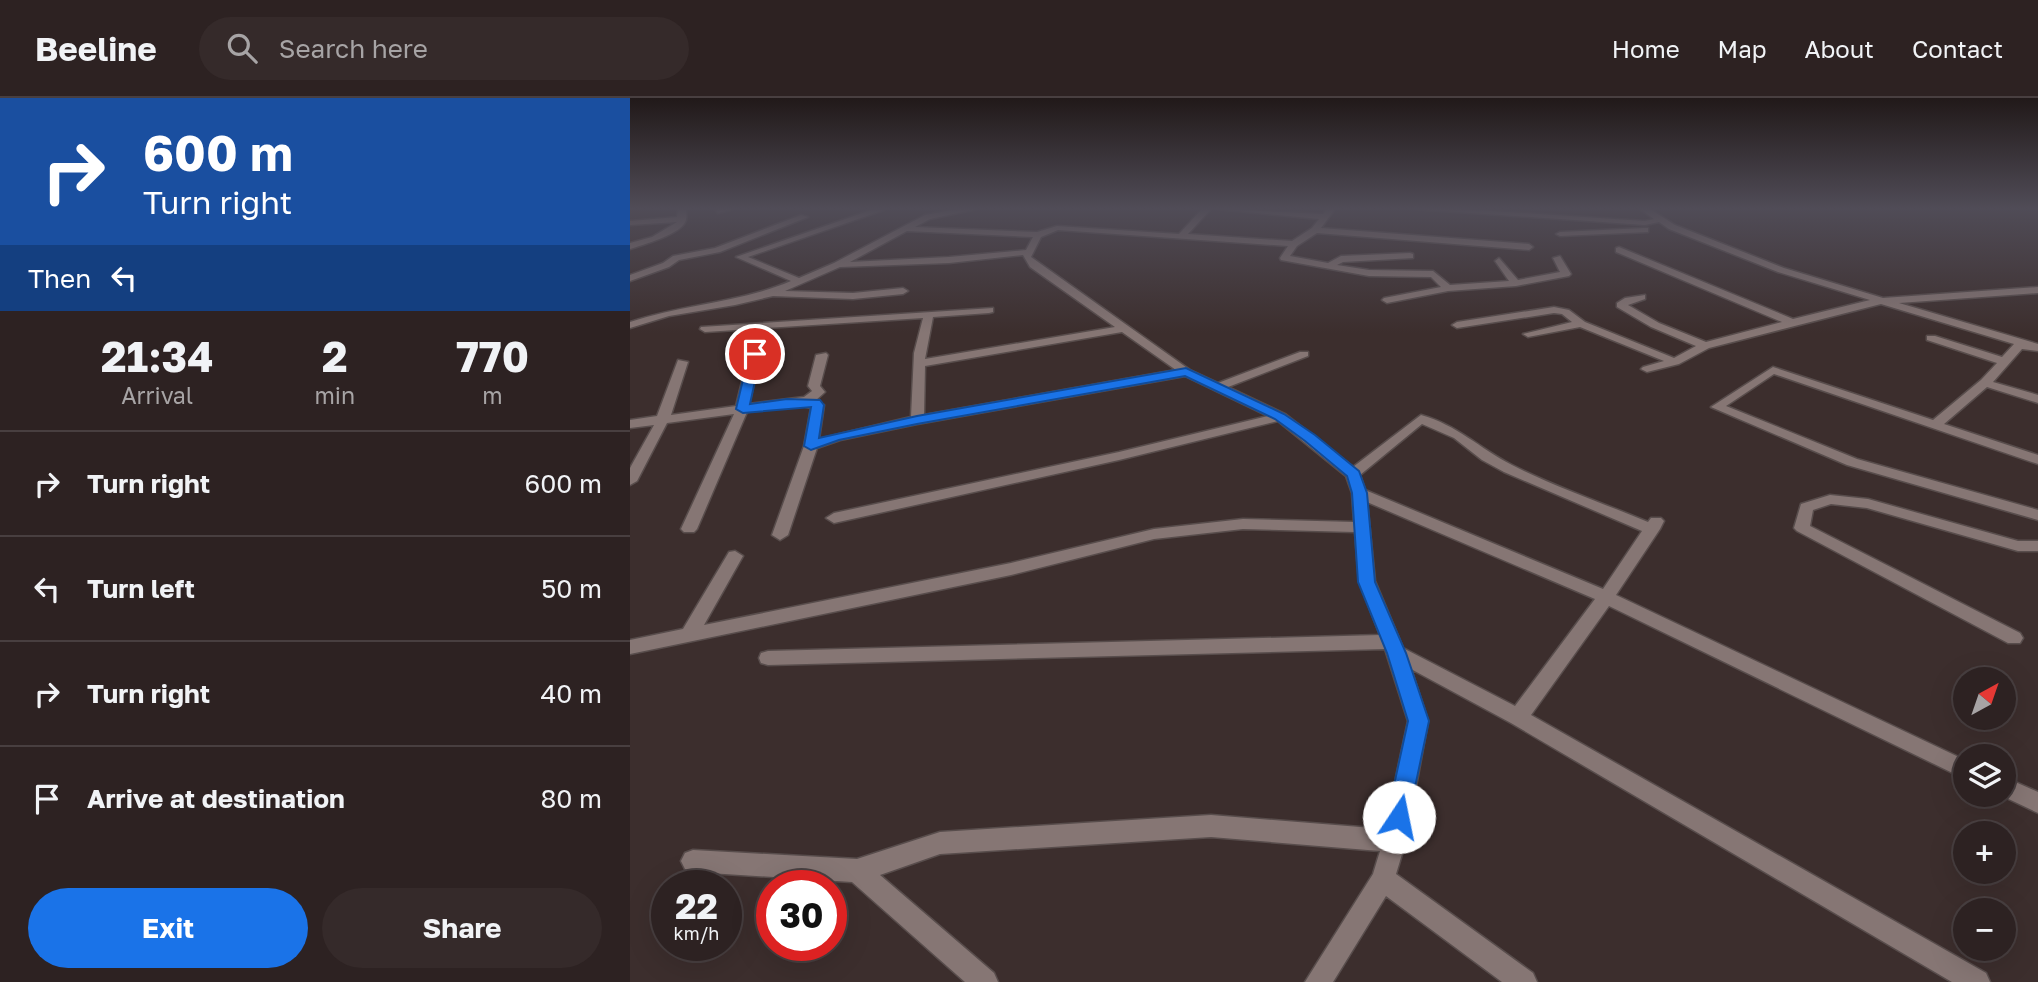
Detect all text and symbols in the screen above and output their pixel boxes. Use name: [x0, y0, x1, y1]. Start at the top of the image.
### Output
search box: [199, 17, 689, 80]
text: Beeline: [35, 29, 157, 68]
icon: search: [223, 29, 261, 67]
text: Search here: [279, 33, 428, 64]
text: Home: [1612, 34, 1680, 63]
text: Map: [1718, 34, 1767, 63]
text: About: [1805, 34, 1874, 63]
text: Contact: [1912, 34, 2003, 63]
text: 600 m: [143, 123, 293, 182]
icon: right: [28, 126, 119, 217]
text: Turn right: [143, 183, 292, 221]
icon: left: [105, 259, 143, 297]
text: Then: [28, 263, 91, 294]
pin: [725, 324, 785, 384]
text: 21:34: [101, 331, 213, 381]
text: 2: [322, 331, 348, 381]
text: 770: [456, 331, 529, 381]
icon: arrive: [736, 335, 774, 373]
text: Arrival: [121, 381, 193, 409]
text: min: [314, 381, 355, 409]
text: m: [482, 381, 503, 409]
icon: right: [28, 465, 66, 503]
text: Turn right: [87, 468, 210, 499]
text: 600 m: [525, 468, 602, 499]
icon: left: [28, 570, 66, 608]
text: Turn left: [87, 573, 195, 604]
text: 50 m: [541, 573, 602, 604]
north arrow: [1953, 667, 2016, 730]
map controls: [1953, 667, 2016, 961]
icon: right: [28, 675, 66, 713]
text: Turn right: [87, 678, 210, 709]
text: 40 m: [541, 678, 602, 709]
button: layers: [1953, 744, 2016, 807]
icon: arrive: [28, 780, 66, 818]
position arrow: [1362, 780, 1436, 854]
text: Arrive at destination: [87, 783, 345, 814]
text: 80 m: [541, 783, 602, 814]
button: +: [1953, 821, 2016, 884]
speed limit sign: 30: [756, 870, 847, 961]
text: 22: [675, 885, 718, 927]
button: Exit: [28, 888, 308, 968]
button: Share: [322, 888, 602, 968]
button: −: [1953, 898, 2016, 961]
text: km/h: [674, 922, 719, 944]

